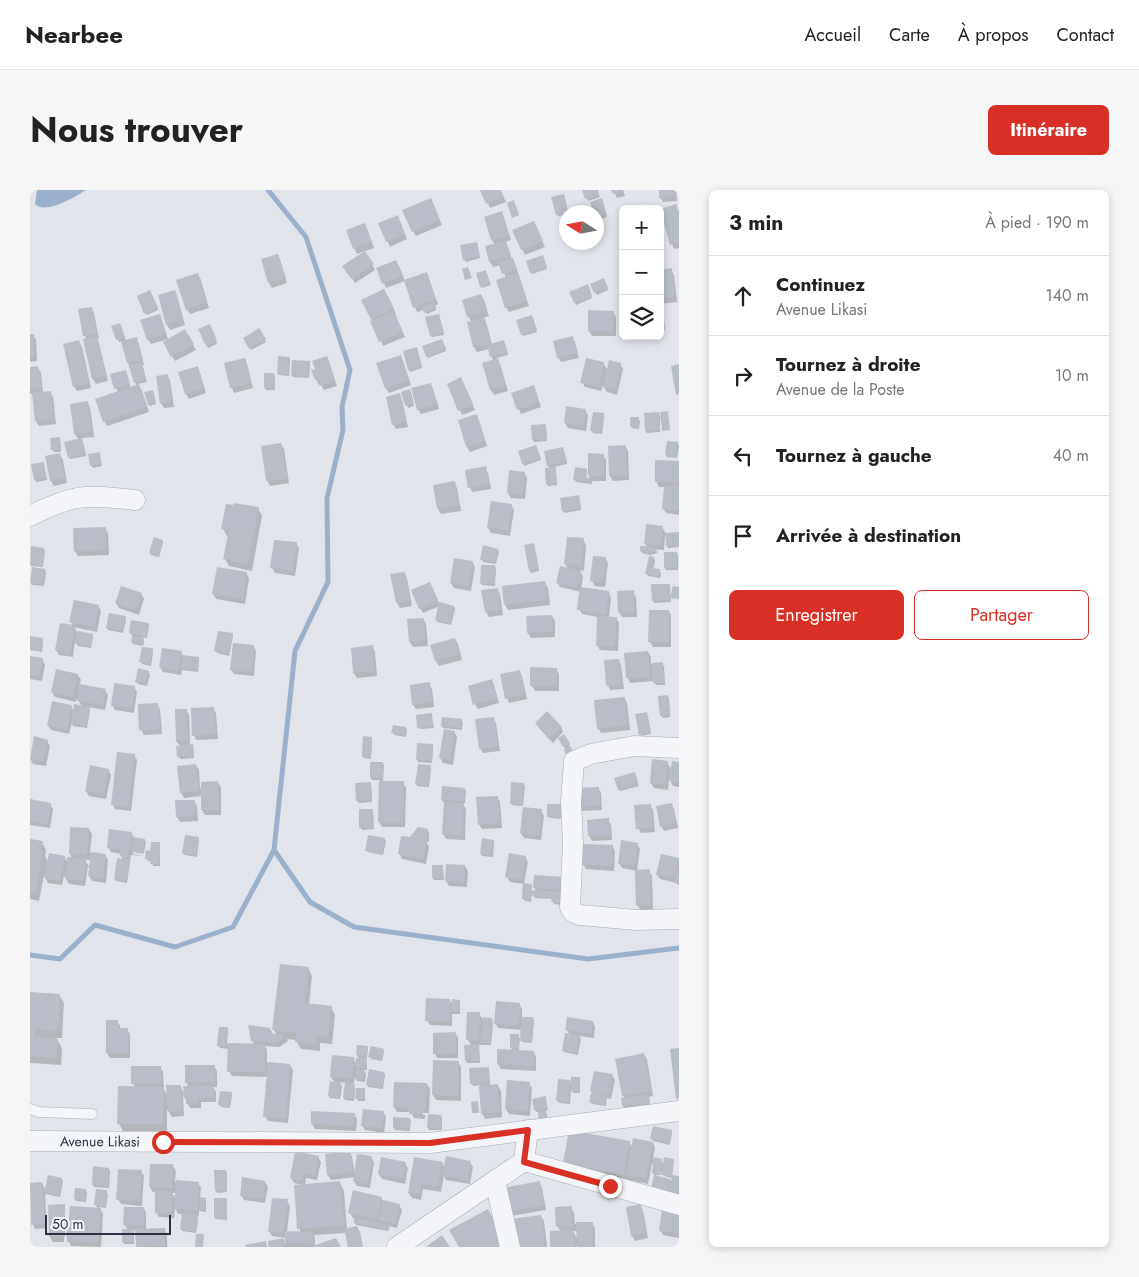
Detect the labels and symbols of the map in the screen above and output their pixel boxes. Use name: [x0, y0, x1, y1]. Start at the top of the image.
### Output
north arrow: [559, 205, 604, 250]
street label: Avenue Likasi: [60, 1131, 140, 1152]
route start: [152, 1131, 175, 1154]
route end: [599, 1175, 622, 1198]
scale bar: [45, 1212, 171, 1235]

